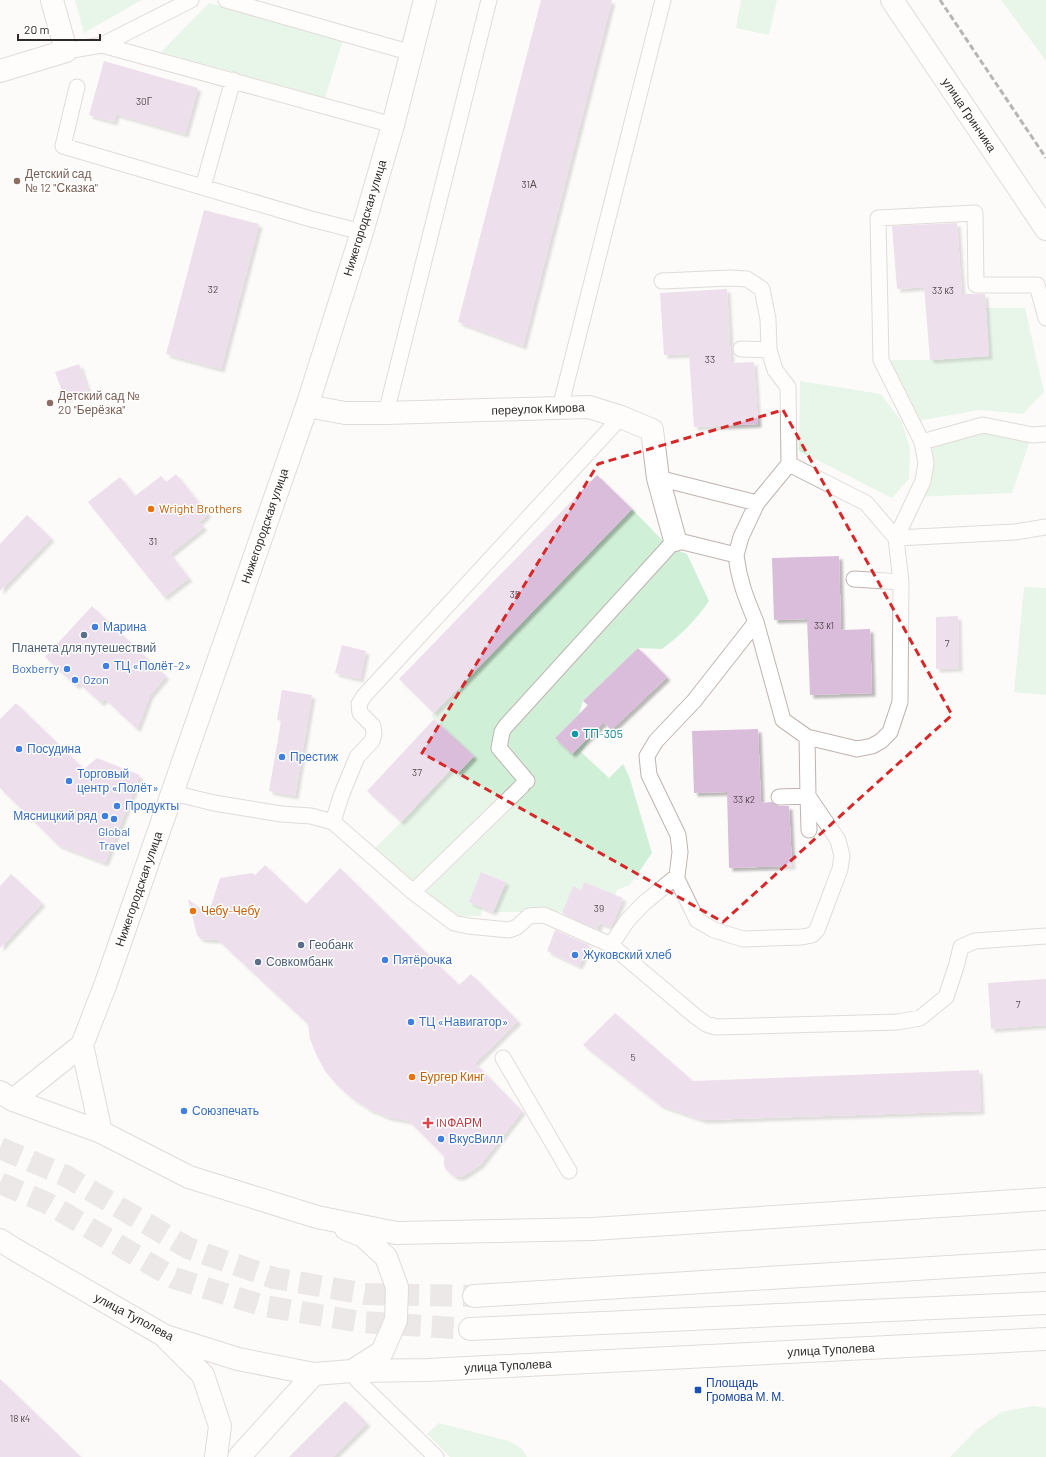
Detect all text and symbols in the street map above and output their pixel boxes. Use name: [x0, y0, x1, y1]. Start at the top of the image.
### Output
scale bar: [18, 16, 100, 42]
text: 20 m: [24, 22, 50, 36]
street label: улица Гринчика: [939, 75, 1000, 155]
house number: 30Г: [136, 95, 153, 107]
street label: Нижегородская улица: [340, 157, 389, 278]
place label: Детский сад № 12 "Сказка": [25, 166, 98, 194]
marker: Детский сад № 12 "Сказка": [12, 176, 22, 186]
house number: 31А: [521, 178, 537, 190]
house number: 32: [208, 283, 218, 295]
house number: 33 к3: [932, 284, 954, 296]
house number: 33: [705, 353, 715, 365]
place label: Детский сад № 20 "Берёзка": [58, 388, 140, 417]
marker: Детский сад № 20 "Берёзка": [45, 398, 55, 408]
street label: переулок Кирова: [491, 399, 585, 418]
street label: Нижегородская улица: [238, 466, 291, 585]
place label: Wright Brothers: [159, 501, 242, 515]
marker: Wright Brothers: [146, 504, 156, 514]
house number: 31: [149, 535, 157, 547]
house number: 35: [510, 588, 520, 600]
place label: Марина: [103, 619, 147, 634]
house number: 33 к1: [814, 619, 834, 631]
marker: Марина: [90, 622, 100, 632]
marker: Планета для путешествий: [79, 630, 89, 640]
house number: 7: [945, 637, 950, 649]
place label: Планета для путешествий: [12, 640, 156, 655]
place label: ТЦ «Полёт-2»: [114, 658, 191, 673]
place label: Boxberry: [12, 661, 59, 675]
marker: ТЦ «Полёт-2»: [101, 661, 111, 671]
marker: Boxberry: [62, 664, 72, 674]
place label: Ozon: [83, 672, 109, 686]
marker: Ozon: [70, 675, 80, 685]
place label: ТП-305: [583, 726, 623, 740]
marker: ТП-305: [570, 729, 580, 739]
place label: Посудина: [27, 741, 81, 756]
marker: Посудина: [14, 744, 24, 754]
place label: Престиж: [290, 749, 338, 764]
marker: Престиж: [277, 752, 287, 762]
place label: Торговый центр «Полёт»: [77, 766, 159, 795]
house number: 37: [412, 766, 422, 778]
marker: Торговый центр «Полёт»: [64, 776, 74, 786]
house number: 33 к2: [733, 793, 755, 805]
place label: Продукты: [125, 798, 179, 813]
marker: Продукты: [112, 801, 122, 811]
place label: Мясницкий ряд: [13, 808, 97, 823]
marker: Мясницкий ряд: [100, 811, 110, 821]
marker: Global Travel: [109, 814, 119, 824]
place label: Global Travel: [98, 824, 130, 852]
street label: Нижегородская улица: [112, 829, 165, 948]
house number: 39: [594, 902, 604, 914]
place label: Чебу-Чебу: [201, 903, 260, 918]
marker: Чебу-Чебу: [188, 906, 198, 916]
place label: Геобанк: [309, 937, 354, 951]
marker: Геобанк: [296, 940, 306, 950]
place label: Жуковский хлеб: [583, 947, 672, 962]
marker: Жуковский хлеб: [570, 950, 580, 960]
place label: Пятёрочка: [393, 952, 452, 967]
place label: Совкомбанк: [266, 954, 334, 968]
marker: Пятёрочка: [380, 955, 390, 965]
marker: Совкомбанк: [253, 957, 263, 967]
house number: 7: [1016, 998, 1021, 1010]
place label: ТЦ «Навигатор»: [419, 1014, 508, 1029]
marker: ТЦ «Навигатор»: [406, 1017, 416, 1027]
house number: 5: [630, 1051, 636, 1063]
place label: Бургер Кинг: [420, 1069, 485, 1084]
marker: Бургер Кинг: [407, 1072, 417, 1082]
place label: Союзпечать: [192, 1103, 259, 1117]
marker: Союзпечать: [179, 1106, 189, 1116]
place label: INФАРМ: [436, 1115, 482, 1129]
marker: INФАРМ: [423, 1118, 433, 1128]
place label: ВкусВилл: [449, 1131, 503, 1146]
marker: ВкусВилл: [436, 1134, 446, 1144]
street label: улица Туполева: [92, 1289, 177, 1344]
street label: улица Туполева: [787, 1340, 875, 1359]
street label: улица Туполева: [464, 1356, 552, 1375]
place label: Площадь Громова М. М.: [706, 1375, 784, 1404]
marker: Площадь Громова М. М.: [693, 1385, 703, 1395]
house number: 18 к4: [10, 1412, 30, 1424]

